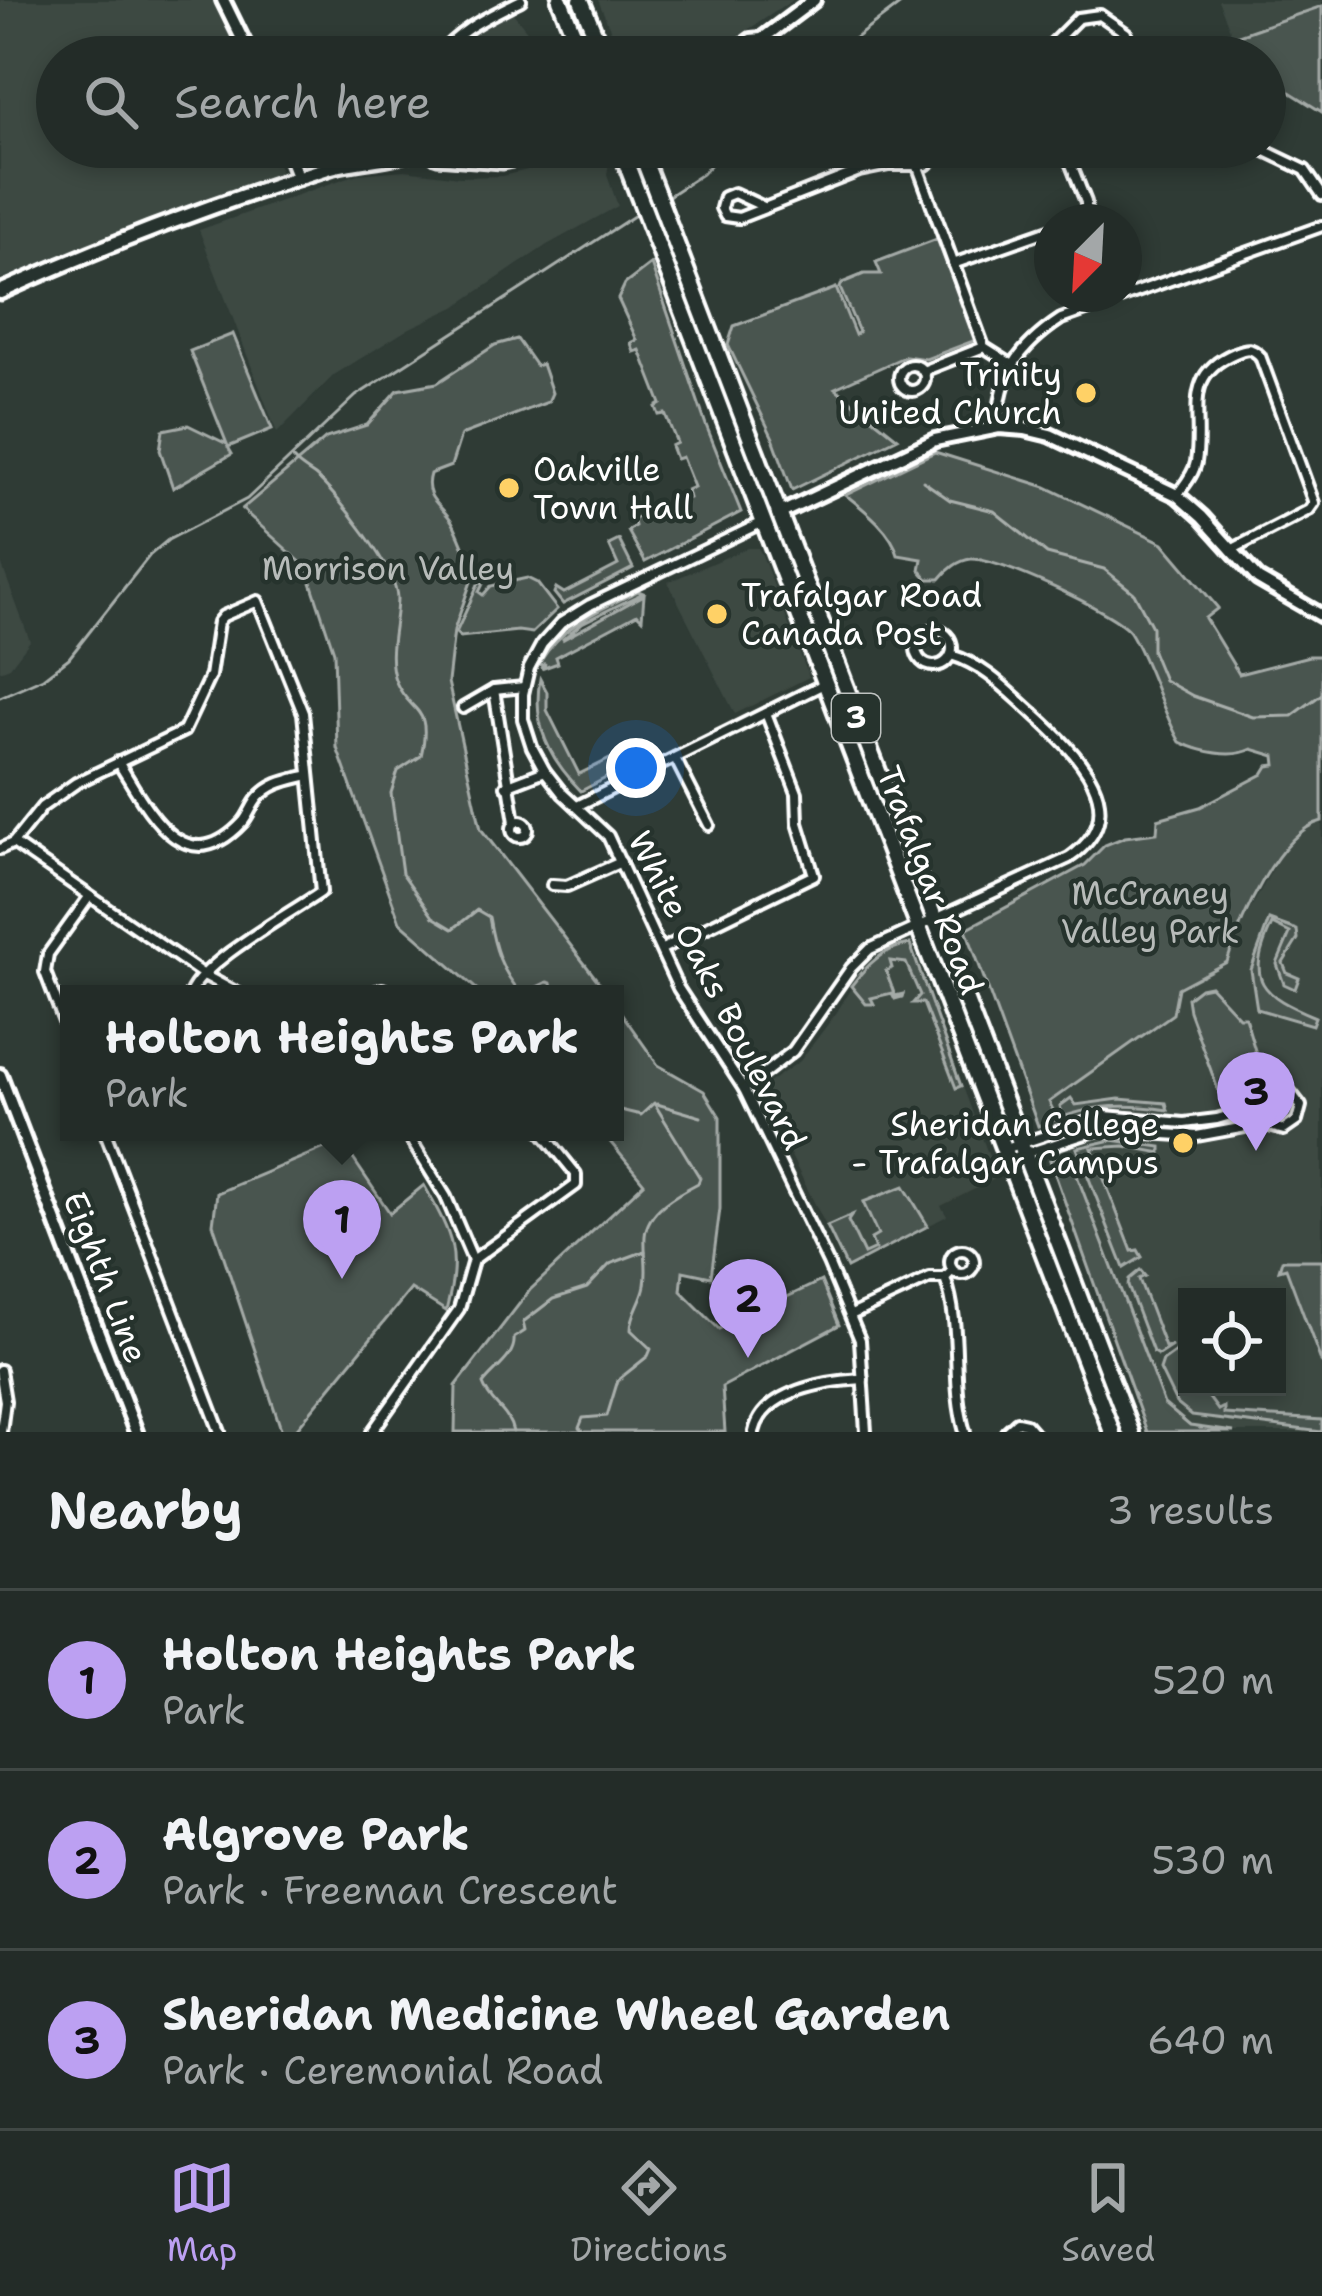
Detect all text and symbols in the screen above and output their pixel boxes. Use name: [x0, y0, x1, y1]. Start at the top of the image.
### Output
search box: [36, 36, 1286, 168]
icon: search: [78, 69, 144, 135]
text: Search here: [174, 72, 431, 132]
north arrow: [1034, 204, 1142, 312]
place label: Trinity United Church: [838, 352, 1062, 435]
marker: Trinity United Church: [1073, 380, 1099, 406]
place label: Oakville Town Hall: [533, 447, 693, 530]
marker: Oakville Town Hall: [496, 475, 522, 501]
park label: Morrison Valley: [262, 546, 514, 591]
place label: Trafalgar Road Canada Post: [741, 573, 982, 656]
marker: Trafalgar Road Canada Post: [704, 601, 730, 627]
road number: 3: [832, 694, 880, 742]
your location: [606, 738, 666, 798]
street label: Trafalgar Road: [866, 760, 995, 1001]
street label: White Oaks Boulevard: [618, 823, 818, 1157]
park label: McCraney Valley Park: [1061, 871, 1239, 954]
popup: [60, 985, 624, 1141]
text: Holton Heights Park: [105, 1007, 579, 1067]
pin: 3: [1217, 1052, 1295, 1151]
text: Park: [105, 1067, 189, 1119]
place label: Sheridan College - Trafalgar Campus: [851, 1102, 1159, 1185]
marker: Sheridan College - Trafalgar Campus: [1170, 1130, 1196, 1156]
pin: 1: [303, 1180, 381, 1279]
street label: Eighth Line: [52, 1185, 159, 1369]
pin: 2: [709, 1259, 787, 1358]
map controls: [1178, 1288, 1286, 1396]
button: locate: [1178, 1288, 1286, 1396]
text: Nearby: [48, 1476, 243, 1544]
text: 3 results: [1107, 1484, 1274, 1536]
text: Holton Heights Park: [162, 1624, 636, 1684]
text: 1: [78, 1654, 96, 1706]
text: 520 m: [1152, 1654, 1274, 1706]
text: Park: [162, 1684, 246, 1736]
text: Algrove Park: [162, 1804, 470, 1864]
text: 2: [73, 1834, 101, 1886]
text: 530 m: [1151, 1834, 1274, 1886]
text: Park · Freeman Crescent: [162, 1864, 618, 1916]
text: Sheridan Medicine Wheel Garden: [162, 1984, 950, 2044]
text: 3: [73, 2014, 101, 2066]
text: 640 m: [1147, 2014, 1274, 2066]
text: Park · Ceremonial Road: [162, 2044, 604, 2096]
tab: Map: [167, 2155, 237, 2272]
tab: Directions: [571, 2155, 728, 2272]
tab: Saved: [1062, 2155, 1155, 2272]

